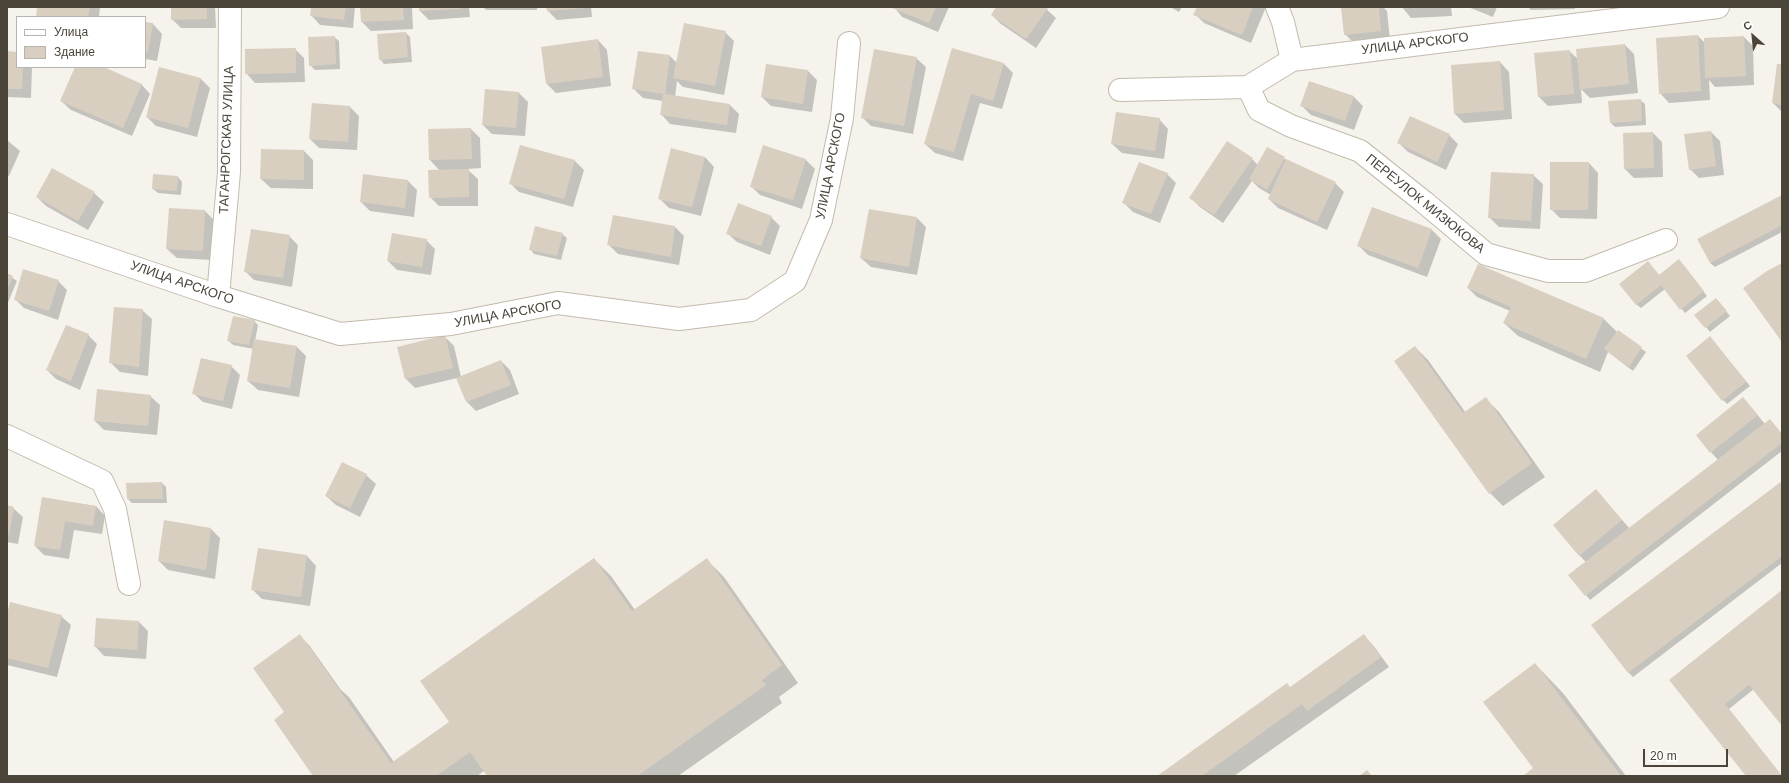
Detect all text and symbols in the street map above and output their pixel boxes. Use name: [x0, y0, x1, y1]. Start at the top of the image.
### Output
legend: [16, 16, 146, 68]
north arrow: [1733, 16, 1773, 56]
text: С: [1741, 18, 1754, 32]
text: Улица: [54, 25, 88, 39]
street label: УЛИЦА АРСКОГО: [1360, 30, 1470, 58]
text: Здание: [54, 45, 95, 59]
street label: ТАГАНРОГСКАЯ УЛИЦА: [217, 66, 237, 214]
street label: УЛИЦА АРСКОГО: [813, 111, 849, 221]
street label: ПЕРЕУЛОК МИЗЮКОВА: [1362, 151, 1488, 257]
street label: УЛИЦА АРСКОГО: [128, 258, 236, 308]
street label: УЛИЦА АРСКОГО: [453, 297, 563, 331]
scale bar: [1645, 741, 1730, 767]
text: 20 m: [1650, 749, 1677, 763]

